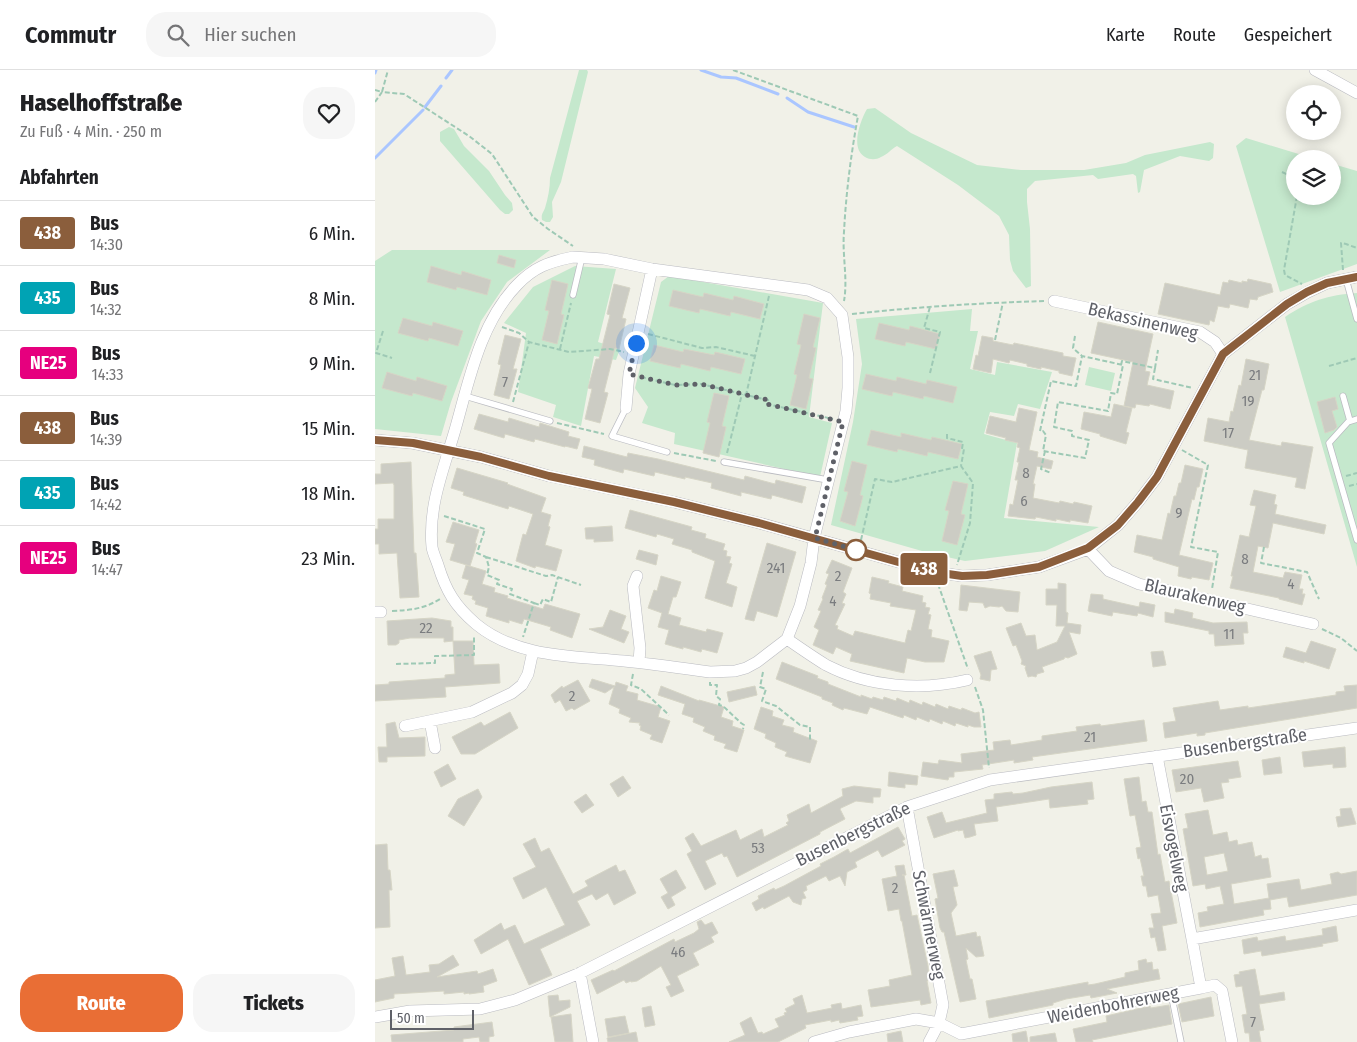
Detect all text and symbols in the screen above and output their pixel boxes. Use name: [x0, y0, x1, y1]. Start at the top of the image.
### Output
search box: [146, 12, 496, 57]
text: Commutr: [25, 21, 116, 49]
icon: search: [164, 21, 192, 49]
text: Hier suchen: [204, 23, 297, 46]
text: Karte: [1106, 24, 1145, 46]
text: Route: [1173, 24, 1216, 46]
text: Gespeichert: [1244, 24, 1332, 46]
map controls: [1286, 85, 1341, 205]
button: locate: [1286, 85, 1341, 140]
button: heart: [303, 87, 355, 139]
text: Haselhoffstraße: [20, 89, 182, 117]
text: Zu Fuß · 4 Min. · 250 m: [20, 122, 162, 141]
button: layers: [1286, 150, 1341, 205]
text: Abfahrten: [20, 166, 99, 189]
text: Bus: [90, 212, 119, 235]
text: 438: [34, 222, 61, 244]
text: 6 Min.: [309, 222, 355, 245]
text: 14:30: [90, 235, 123, 254]
text: Bus: [90, 277, 119, 300]
text: 435: [34, 287, 61, 309]
text: 8 Min.: [309, 287, 355, 310]
street label: Bekassinenweg: [1086, 298, 1201, 344]
text: 14:32: [90, 300, 122, 319]
your location: [624, 331, 649, 356]
text: Bus: [92, 342, 120, 365]
text: NE25: [30, 352, 67, 374]
text: 9 Min.: [309, 352, 355, 375]
text: 14:33: [92, 365, 123, 384]
house number: 21: [1249, 366, 1261, 384]
house number: 7: [502, 373, 508, 391]
house number: 19: [1241, 392, 1255, 410]
text: Bus: [90, 407, 119, 430]
text: 438: [34, 417, 61, 439]
text: 15 Min.: [302, 417, 355, 440]
house number: 17: [1222, 424, 1234, 442]
text: 14:39: [90, 430, 122, 449]
house number: 8: [1022, 464, 1030, 482]
text: Bus: [90, 472, 119, 495]
text: 435: [34, 482, 61, 504]
text: 18 Min.: [301, 482, 355, 505]
house number: 6: [1020, 492, 1028, 510]
text: 14:42: [90, 495, 122, 514]
house number: 9: [1175, 504, 1183, 522]
text: Bus: [92, 537, 120, 560]
unlabelled marker: [845, 539, 867, 561]
text: NE25: [30, 547, 67, 569]
text: 23 Min.: [301, 547, 355, 570]
house number: 8: [1241, 550, 1249, 568]
line badge: 438: [895, 553, 953, 585]
text: 438: [910, 558, 938, 580]
house number: 241: [767, 559, 785, 577]
text: 14:47: [92, 560, 123, 579]
house number: 2: [835, 567, 842, 585]
street label: Blaurakenweg: [1142, 574, 1248, 618]
house number: 4: [1287, 575, 1295, 593]
house number: 4: [829, 592, 837, 610]
house number: 22: [419, 619, 433, 637]
house number: 11: [1223, 625, 1235, 643]
house number: 2: [569, 687, 576, 705]
street label: Busenbergstraße: [1182, 723, 1308, 763]
house number: 21: [1084, 728, 1096, 746]
house number: 20: [1180, 770, 1194, 788]
street label: Busenbergstraße: [792, 797, 914, 871]
street label: Eisvogelweg: [1155, 802, 1193, 894]
house number: 53: [751, 839, 765, 857]
street label: Schwärmerweg: [908, 868, 950, 982]
house number: 2: [892, 879, 899, 897]
house number: 46: [671, 943, 685, 961]
button: Route: [20, 974, 183, 1032]
button: Tickets: [193, 974, 355, 1032]
street label: Weidenbohrerweg: [1045, 981, 1181, 1029]
scale bar: [390, 1007, 474, 1030]
text: 50 m: [397, 1010, 425, 1027]
house number: 7: [1250, 1013, 1256, 1031]

